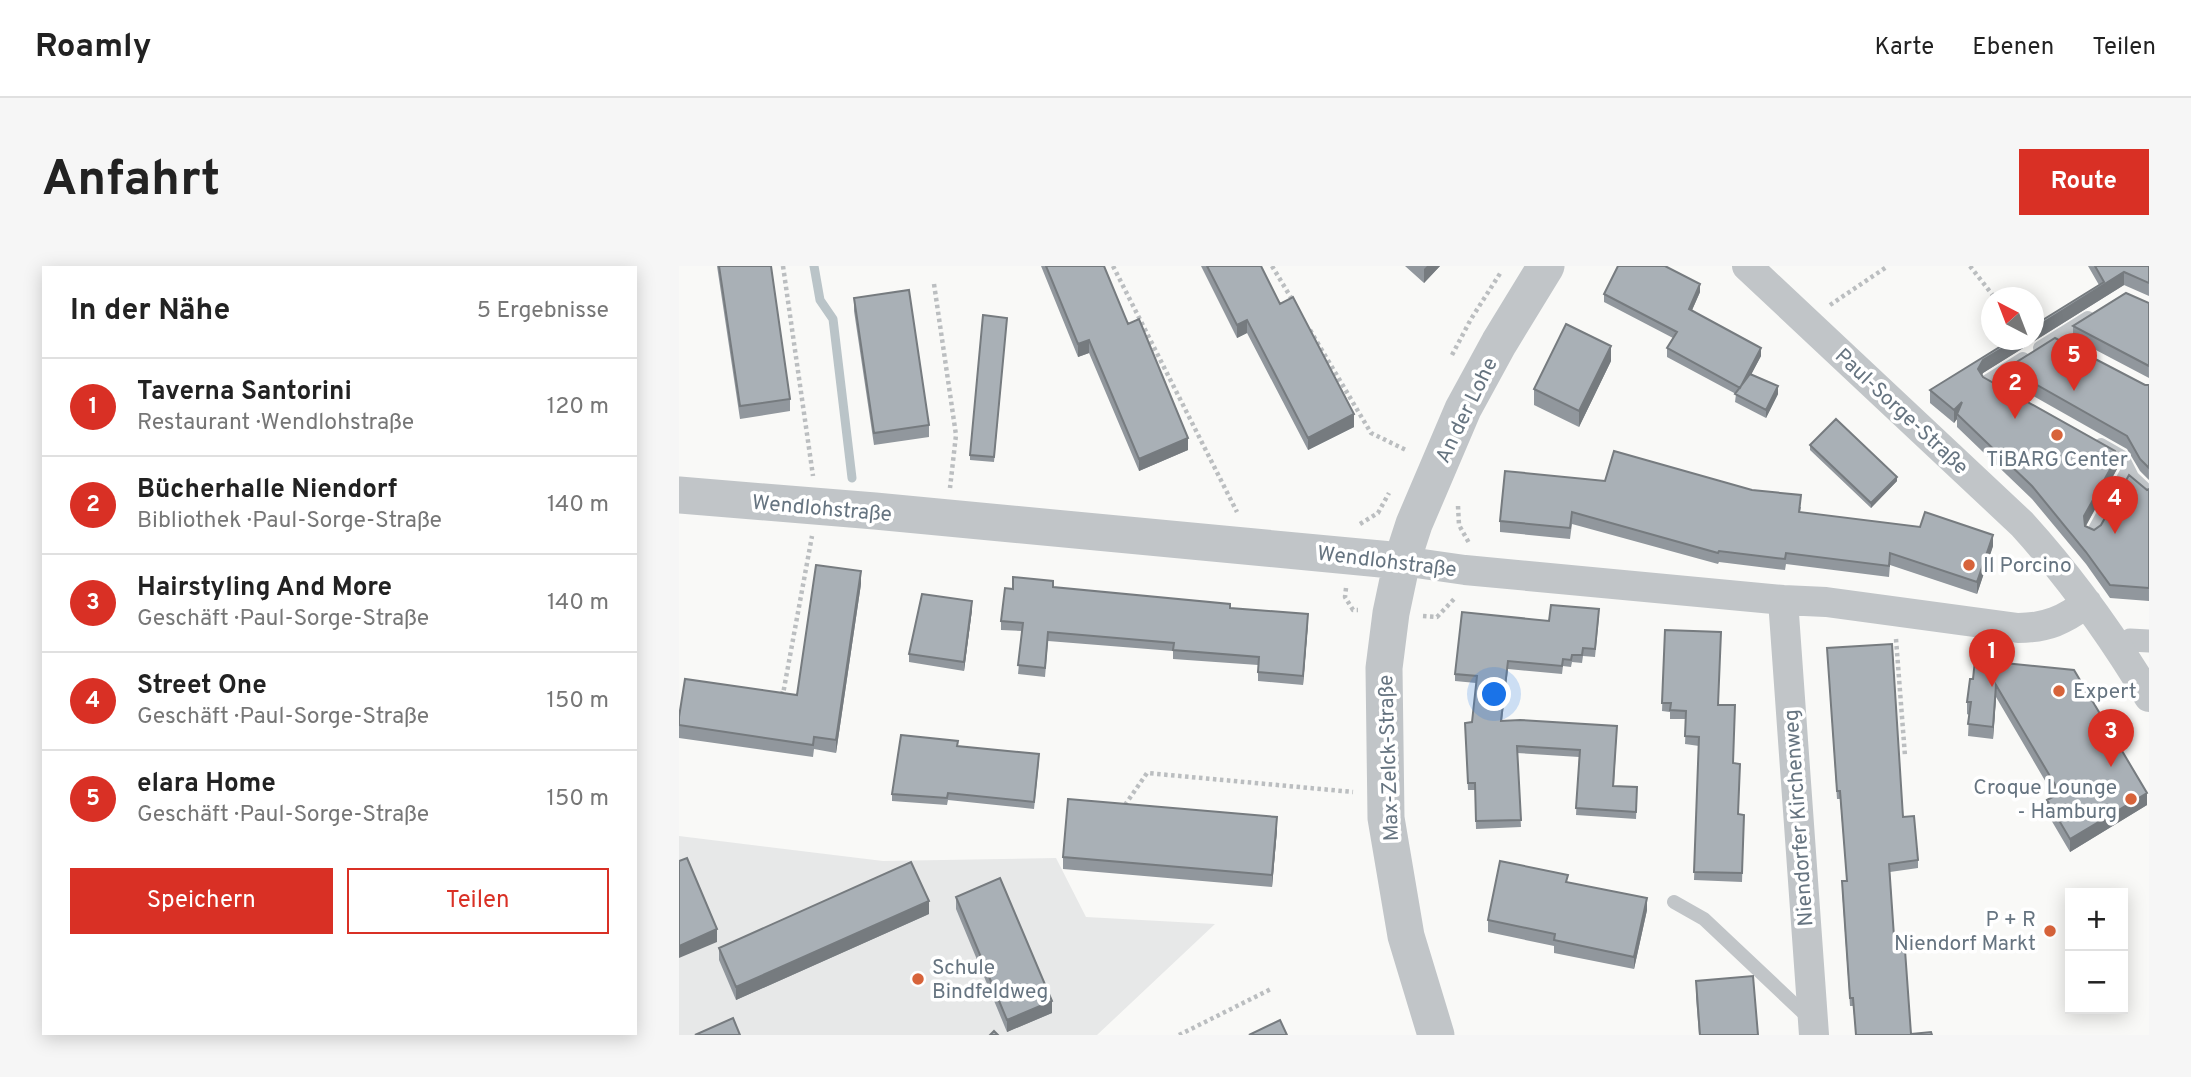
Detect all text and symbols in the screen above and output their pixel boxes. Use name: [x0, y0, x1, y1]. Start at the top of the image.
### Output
text: Roamly: [35, 27, 151, 69]
text: Karte: [1874, 33, 1934, 63]
text: Ebenen: [1972, 33, 2054, 63]
text: Teilen: [2092, 33, 2156, 63]
button: Route: [2019, 149, 2149, 215]
text: Anfahrt: [42, 151, 220, 213]
north arrow: [1981, 287, 2044, 350]
text: In der Nähe: [70, 293, 230, 330]
text: 5 Ergebnisse: [477, 297, 609, 326]
pin: 5: [2051, 333, 2097, 391]
street label: Paul-Sorge-Straße: [1828, 343, 1974, 481]
street label: An der Lohe: [1430, 353, 1505, 468]
pin: 2: [1992, 361, 2038, 419]
text: Taverna Santorini: [137, 376, 352, 409]
text: 1: [88, 393, 98, 422]
text: 120 m: [547, 393, 609, 422]
text: Restaurant · Wendlohstraße: [137, 409, 414, 438]
marker: TiBARG Center: [2049, 427, 2065, 443]
place label: TiBARG Center: [1986, 447, 2128, 474]
text: Bücherhalle Niendorf: [137, 474, 397, 507]
pin: 4: [2092, 476, 2138, 534]
street label: Wendlohstraße: [751, 490, 893, 529]
text: 2: [86, 491, 100, 520]
text: 140 m: [547, 491, 609, 520]
text: Bibliothek · Paul-Sorge-Straße: [137, 507, 442, 536]
street label: Wendlohstraße: [1316, 541, 1458, 584]
place label: Il Porcino: [1983, 553, 2072, 580]
marker: Il Porcino: [1961, 557, 1977, 573]
text: Hairstyling And More: [137, 572, 392, 605]
text: 3: [86, 589, 100, 618]
text: 140 m: [547, 589, 609, 618]
text: Geschäft · Paul-Sorge-Straße: [137, 605, 429, 634]
pin: 1: [1969, 629, 2015, 687]
text: Street One: [137, 670, 267, 703]
street label: Max-Zelck-Straße: [1373, 674, 1406, 842]
your location: [1477, 677, 1511, 711]
place label: Expert: [2073, 679, 2137, 706]
marker: Expert: [2051, 683, 2067, 699]
text: 4: [86, 687, 100, 716]
text: 150 m: [547, 687, 609, 716]
text: Geschäft · Paul-Sorge-Straße: [137, 703, 429, 732]
street label: Niendorfer Kirchenweg: [1778, 708, 1821, 927]
pin: 3: [2088, 709, 2134, 767]
text: elara Home: [137, 768, 276, 801]
place label: Croque Lounge - Hamburg: [1973, 775, 2117, 826]
text: 5: [86, 785, 100, 814]
text: 150 m: [547, 785, 609, 814]
marker: Croque Lounge - Hamburg: [2123, 791, 2139, 807]
text: Geschäft · Paul-Sorge-Straße: [137, 801, 429, 830]
button: Speichern: [70, 868, 333, 934]
button: Teilen: [347, 868, 609, 934]
map controls: [2065, 888, 2128, 1014]
button: +: [2065, 888, 2128, 951]
place label: P + R Niendorf Markt: [1894, 907, 2036, 958]
marker: P + R Niendorf Markt: [2042, 923, 2058, 939]
button: −: [2065, 951, 2128, 1014]
place label: Schule Bindfeldweg: [932, 955, 1048, 1006]
marker: Schule Bindfeldweg: [910, 971, 926, 987]

